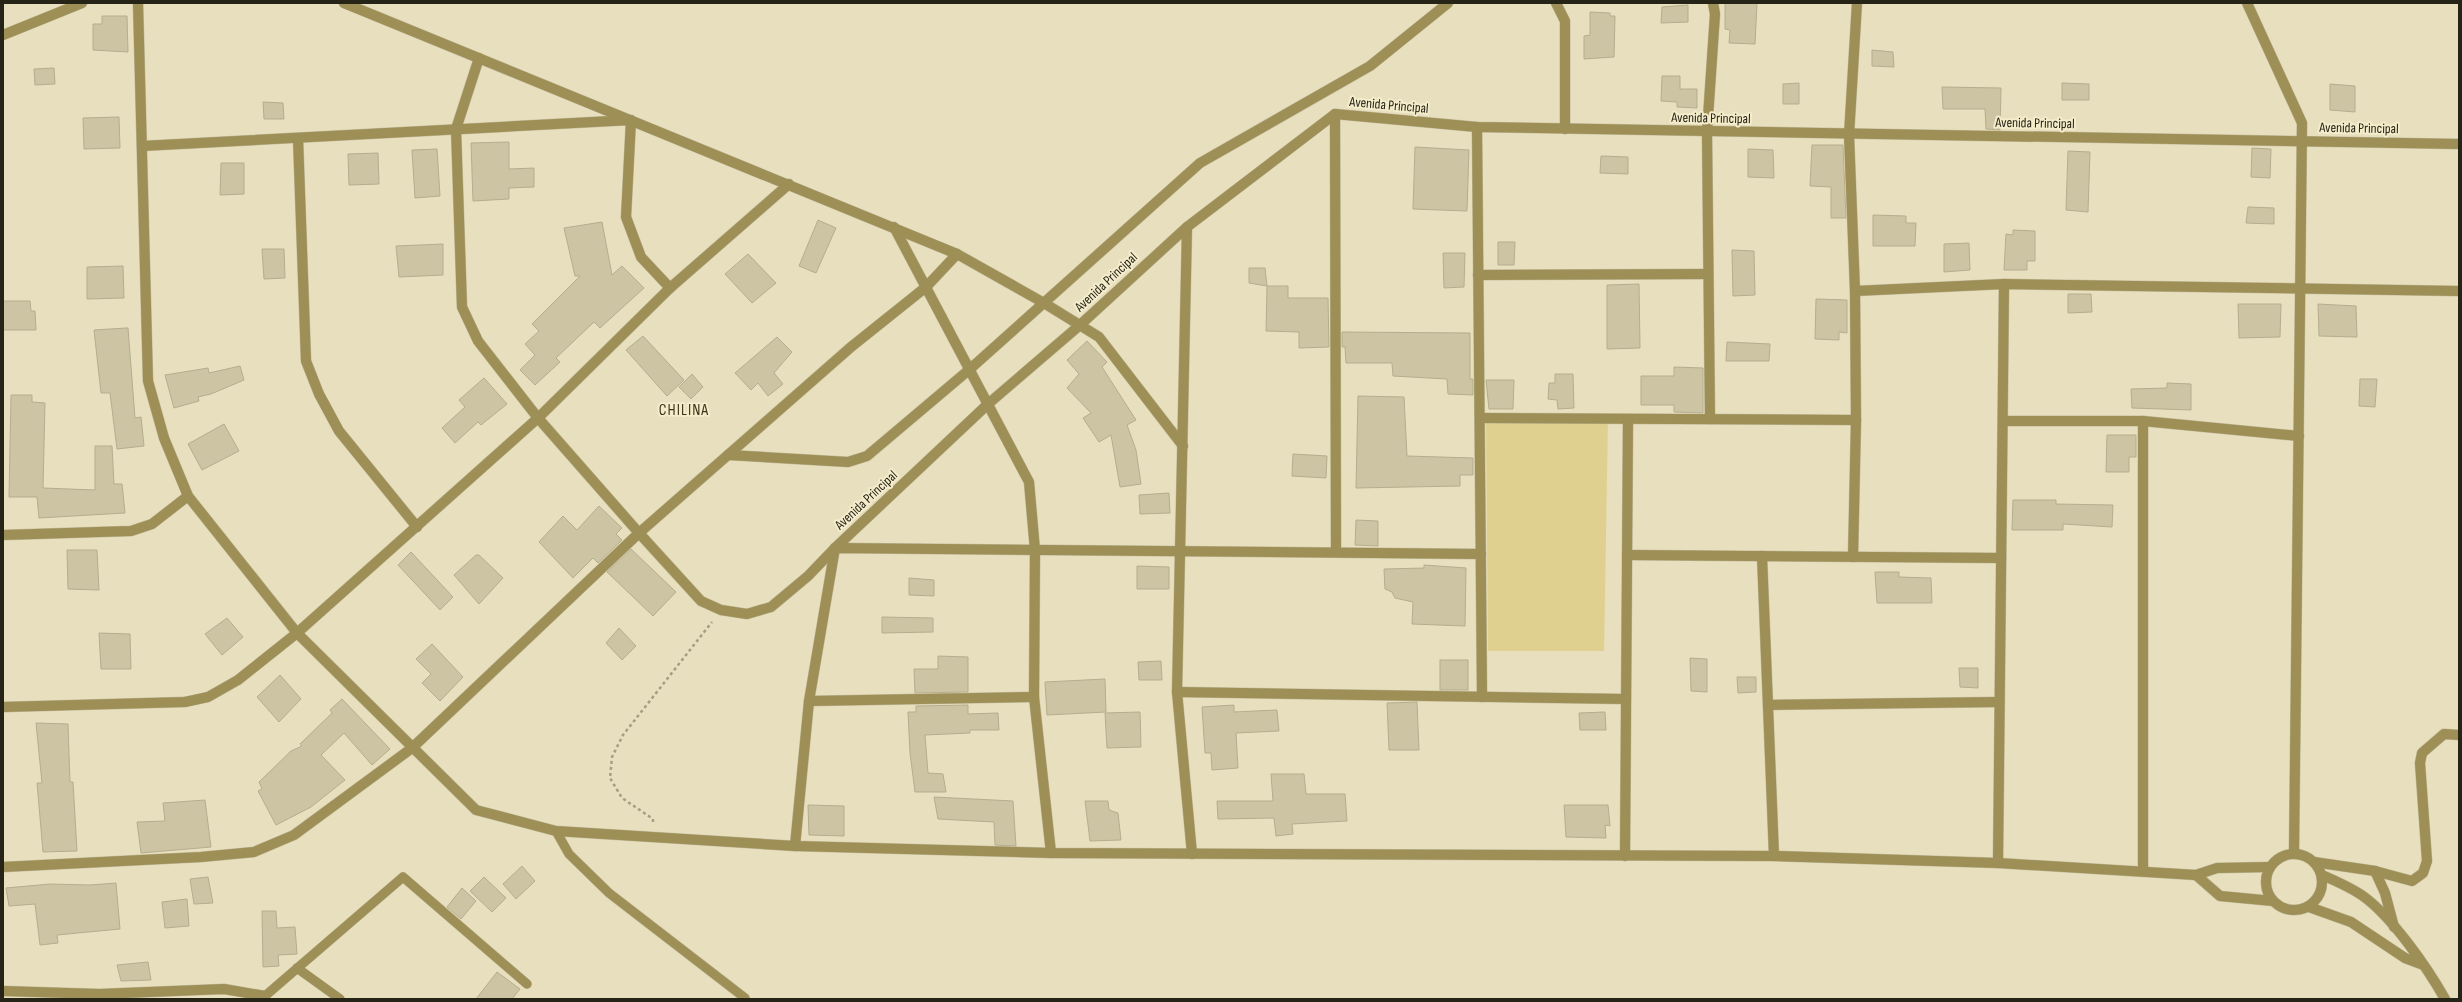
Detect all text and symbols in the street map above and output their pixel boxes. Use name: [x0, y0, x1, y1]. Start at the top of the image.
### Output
street label: Avenida Principal: [1348, 93, 1429, 117]
street label: Avenida Principal: [1670, 109, 1751, 127]
street label: Avenida Principal: [1994, 114, 2075, 132]
street label: Avenida Principal: [2318, 119, 2399, 137]
street label: Avenida Principal: [1070, 249, 1141, 316]
district label: CHILINA: [659, 401, 709, 420]
street label: Avenida Principal: [830, 467, 901, 534]

